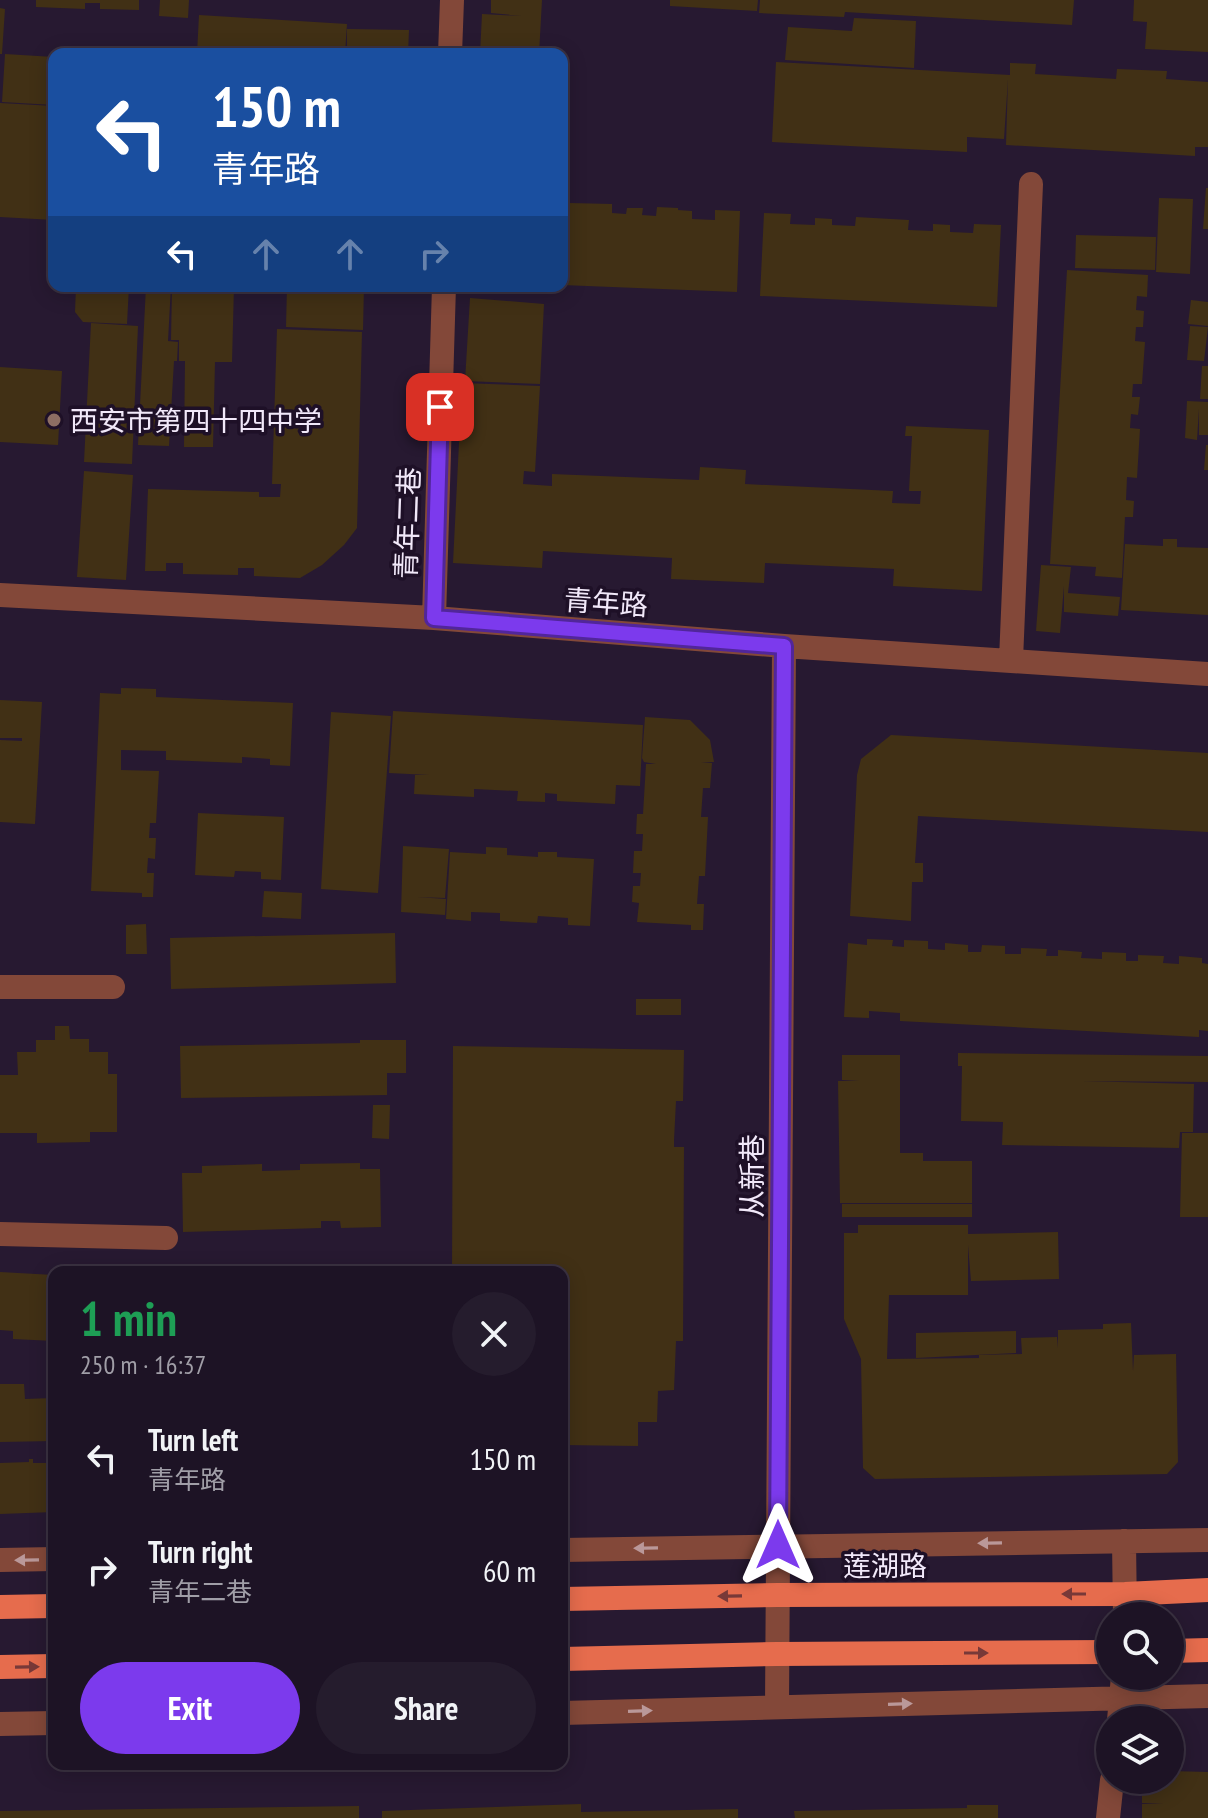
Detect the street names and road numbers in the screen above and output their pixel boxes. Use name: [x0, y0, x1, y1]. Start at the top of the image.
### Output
street label: 青年二巷: [387, 466, 427, 580]
street label: 青年路: [563, 581, 649, 623]
street label: 从新巷: [733, 1134, 770, 1218]
street label: 莲湖路: [843, 1547, 927, 1584]

